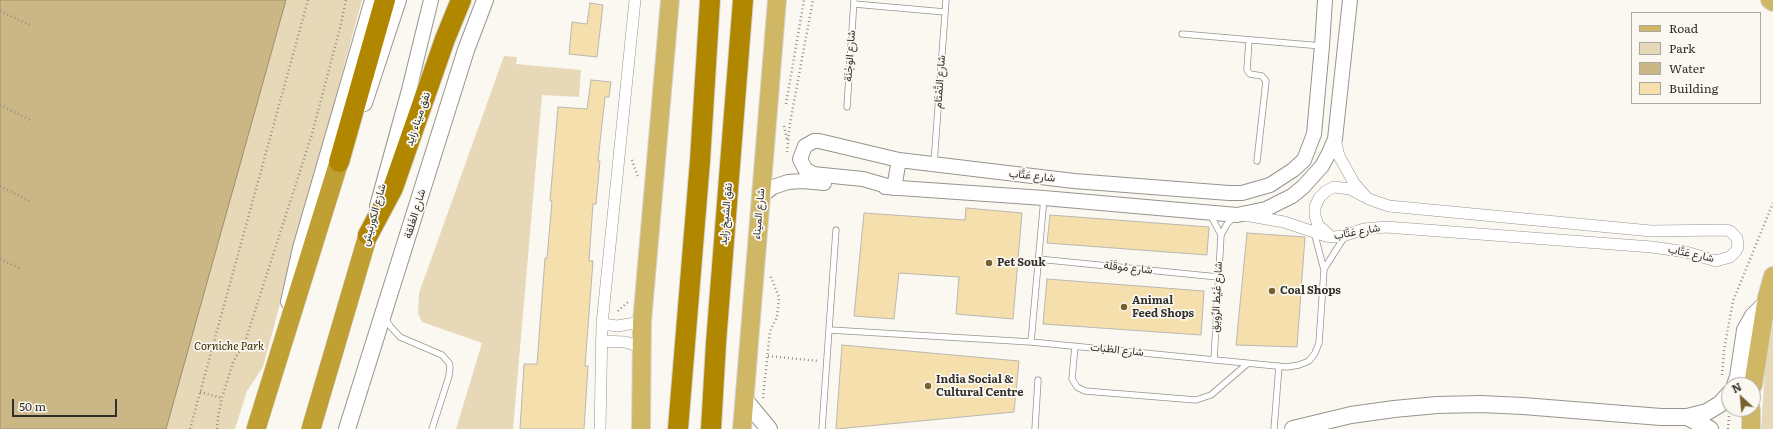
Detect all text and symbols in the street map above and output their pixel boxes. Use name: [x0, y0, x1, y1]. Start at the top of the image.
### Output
legend: [1631, 12, 1761, 104]
text: Road: [1669, 19, 1698, 37]
street label: شارع الوَجْنَة: [842, 30, 858, 82]
text: Park: [1669, 39, 1695, 57]
street label: شارع التَّمْتَام: [932, 55, 948, 109]
text: Water: [1669, 59, 1705, 77]
text: Building: [1669, 79, 1718, 97]
street label: نفق ميناء زايد: [403, 90, 433, 148]
street label: شارع عَتَّاب: [1008, 167, 1056, 185]
street label: شارع الكورنيش: [359, 182, 389, 248]
street label: نفق الشيخ زايد: [717, 182, 735, 246]
street label: شارع الغَلقة: [401, 188, 429, 240]
street label: شارع الميناء: [750, 188, 768, 240]
street label: شارع عَتَّاب: [1333, 221, 1381, 243]
street label: شارع عَتَّاب: [1667, 243, 1715, 265]
place label: Pet Souk: [997, 256, 1046, 270]
marker: Pet Souk: [984, 258, 994, 268]
street label: شارع مُوقَلَة: [1103, 259, 1153, 277]
street label: شارع غَيْط الرِّويق: [1209, 261, 1225, 333]
place label: Coal Shops: [1280, 284, 1341, 298]
marker: Coal Shops: [1267, 286, 1277, 296]
place label: Animal Feed Shops: [1132, 294, 1194, 320]
marker: Animal Feed Shops: [1119, 302, 1129, 312]
park label: Corniche Park: [194, 340, 264, 354]
street label: شارع الظبات: [1090, 341, 1144, 359]
place label: India Social & Cultural Centre: [936, 373, 1023, 399]
north arrow: [1721, 377, 1761, 417]
text: N: [1729, 378, 1744, 396]
marker: India Social & Cultural Centre: [923, 381, 933, 391]
scale bar: [14, 391, 119, 417]
text: 50 m: [19, 397, 46, 415]

